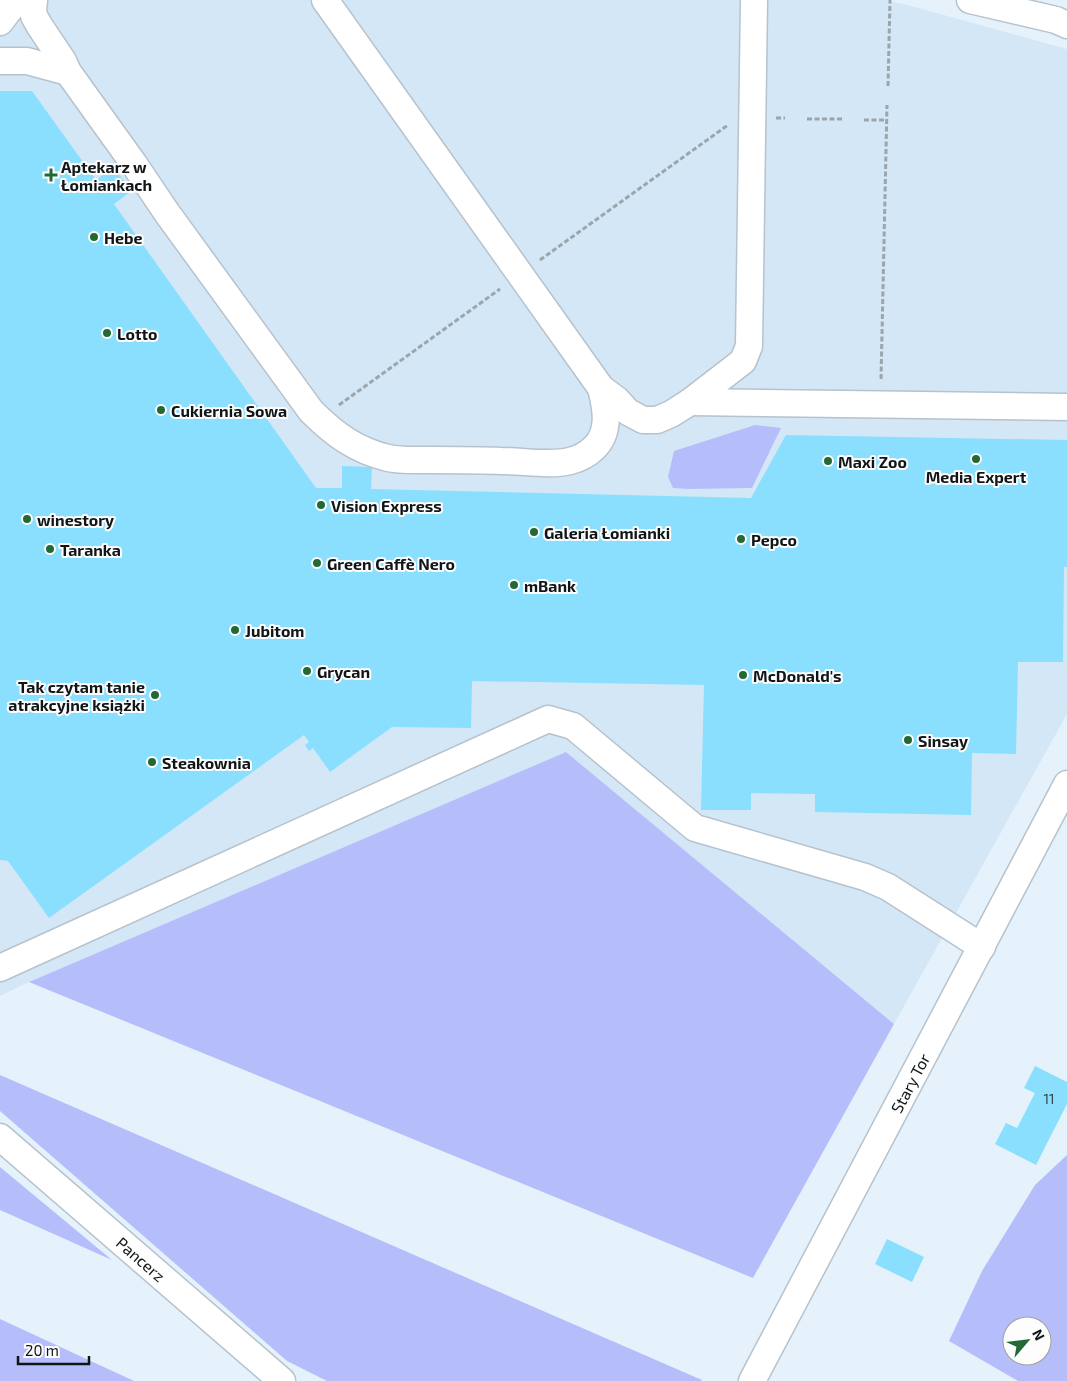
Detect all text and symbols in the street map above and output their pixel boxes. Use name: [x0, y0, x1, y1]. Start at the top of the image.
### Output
place label: Aptekarz w Łomiankach: [61, 157, 152, 194]
marker: Aptekarz w Łomiankach: [45, 169, 57, 181]
place label: Hebe: [104, 228, 143, 247]
marker: Hebe: [88, 231, 100, 243]
place label: Lotto: [117, 324, 158, 343]
marker: Lotto: [101, 327, 113, 339]
place label: Cukiernia Sowa: [171, 401, 287, 420]
marker: Cukiernia Sowa: [155, 404, 167, 416]
place label: Maxi Zoo: [838, 452, 907, 471]
marker: Media Expert: [970, 453, 982, 465]
marker: Maxi Zoo: [822, 455, 834, 467]
place label: Media Expert: [926, 467, 1027, 486]
place label: Vision Express: [331, 496, 442, 515]
marker: Vision Express: [315, 499, 327, 511]
place label: winestory: [37, 510, 114, 530]
marker: winestory: [21, 513, 33, 525]
place label: Galeria Łomianki: [544, 523, 670, 542]
marker: Galeria Łomianki: [528, 526, 540, 538]
place label: Pepco: [751, 530, 797, 549]
marker: Pepco: [735, 533, 747, 545]
place label: Taranka: [60, 540, 121, 559]
marker: Taranka: [44, 543, 56, 555]
place label: Green Caffè Nero: [327, 554, 455, 573]
marker: Green Caffè Nero: [311, 557, 323, 569]
place label: mBank: [524, 576, 576, 595]
marker: mBank: [508, 579, 520, 591]
place label: Jubitom: [245, 621, 304, 640]
marker: Jubitom: [229, 624, 241, 636]
place label: Grycan: [317, 662, 370, 682]
marker: Grycan: [301, 665, 313, 677]
place label: McDonald's: [753, 666, 842, 685]
marker: McDonald's: [737, 669, 749, 681]
place label: Tak czytam tanie atrakcyjne książki: [8, 677, 145, 715]
marker: Tak czytam tanie atrakcyjne książki: [149, 689, 161, 701]
place label: Sinsay: [918, 731, 968, 751]
marker: Sinsay: [902, 734, 914, 746]
place label: Steakownia: [162, 753, 251, 772]
marker: Steakownia: [146, 756, 158, 768]
street label: Stary Tor: [886, 1050, 934, 1116]
house number: 11: [1043, 1090, 1055, 1107]
street label: Pancerz: [113, 1233, 169, 1285]
north arrow: [1002, 1316, 1052, 1366]
text: N: [1029, 1326, 1049, 1343]
scale bar: [18, 1334, 89, 1366]
text: 20 m: [25, 1341, 59, 1359]

